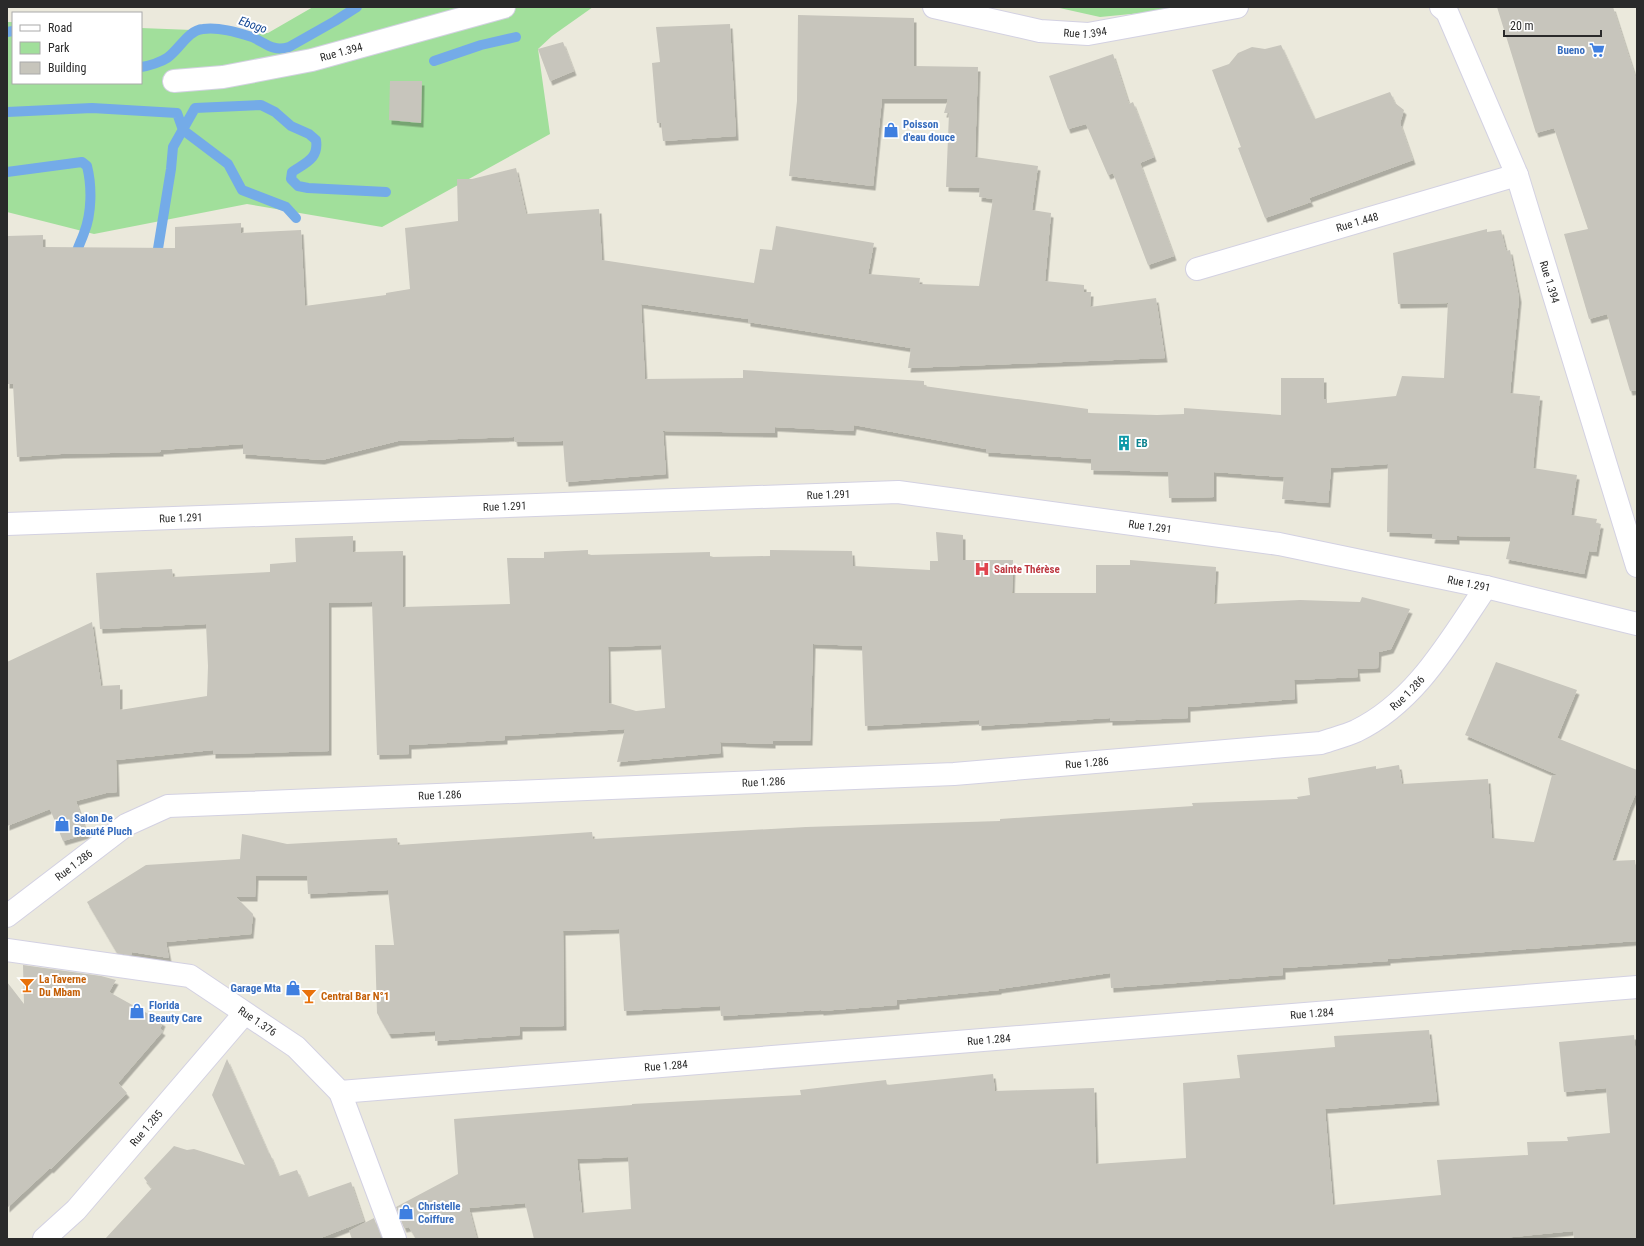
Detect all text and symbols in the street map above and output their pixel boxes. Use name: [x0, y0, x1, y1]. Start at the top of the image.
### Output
legend: [12, 12, 142, 84]
scale bar: [1504, 12, 1601, 38]
water label: Ebogo: [237, 14, 269, 36]
text: 20 m: [1510, 19, 1534, 33]
text: Road: [48, 21, 72, 35]
street label: Rue 1.394: [1063, 24, 1108, 40]
street label: Rue 1.394: [318, 40, 364, 64]
text: Park: [48, 41, 70, 55]
supermarket icon: Bueno: [1588, 41, 1606, 59]
place label: Bueno: [1557, 44, 1586, 57]
text: Building: [48, 61, 86, 75]
place label: Poisson d'eau douce: [903, 118, 955, 144]
shop icon: Poisson d'eau douce: [882, 121, 900, 139]
street label: Rue 1.448: [1335, 210, 1380, 234]
street label: Rue 1.394: [1537, 259, 1563, 305]
building icon: EB: [1115, 434, 1133, 452]
place label: EB: [1136, 437, 1148, 450]
street label: Rue 1.291: [806, 487, 850, 502]
street label: Rue 1.291: [483, 499, 527, 513]
street label: Rue 1.291: [159, 510, 203, 525]
street label: Rue 1.291: [1128, 517, 1173, 536]
hospital icon: Sainte Thérèse: [973, 560, 991, 578]
place label: Sainte Thérèse: [994, 563, 1060, 576]
street label: Rue 1.291: [1446, 573, 1492, 594]
street label: Rue 1.286: [1387, 673, 1427, 713]
street label: Rue 1.286: [1065, 754, 1109, 771]
street label: Rue 1.286: [742, 774, 786, 789]
street label: Rue 1.286: [418, 788, 462, 802]
place label: Salon De Beauté Pluch: [74, 812, 132, 838]
shop icon: Salon De Beauté Pluch: [53, 815, 71, 833]
street label: Rue 1.286: [52, 847, 95, 883]
place label: La Taverne Du Mbam: [39, 973, 86, 999]
bar icon: La Taverne Du Mbam: [18, 976, 36, 994]
shop icon: Garage Mta: [284, 979, 302, 997]
place label: Garage Mta: [230, 982, 281, 995]
bar icon: Central Bar N°1: [300, 987, 318, 1005]
place label: Central Bar N°1: [321, 990, 389, 1003]
place label: Florida Beauty Care: [149, 999, 202, 1025]
shop icon: Florida Beauty Care: [128, 1002, 146, 1020]
street label: Rue 1.376: [236, 1004, 279, 1039]
street label: Rue 1.284: [1290, 1005, 1335, 1022]
street label: Rue 1.284: [967, 1031, 1012, 1048]
street label: Rue 1.284: [644, 1057, 689, 1074]
street label: Rue 1.285: [127, 1107, 165, 1149]
place label: Christelle Coiffure: [418, 1200, 461, 1226]
shop icon: Christelle Coiffure: [397, 1203, 415, 1221]

